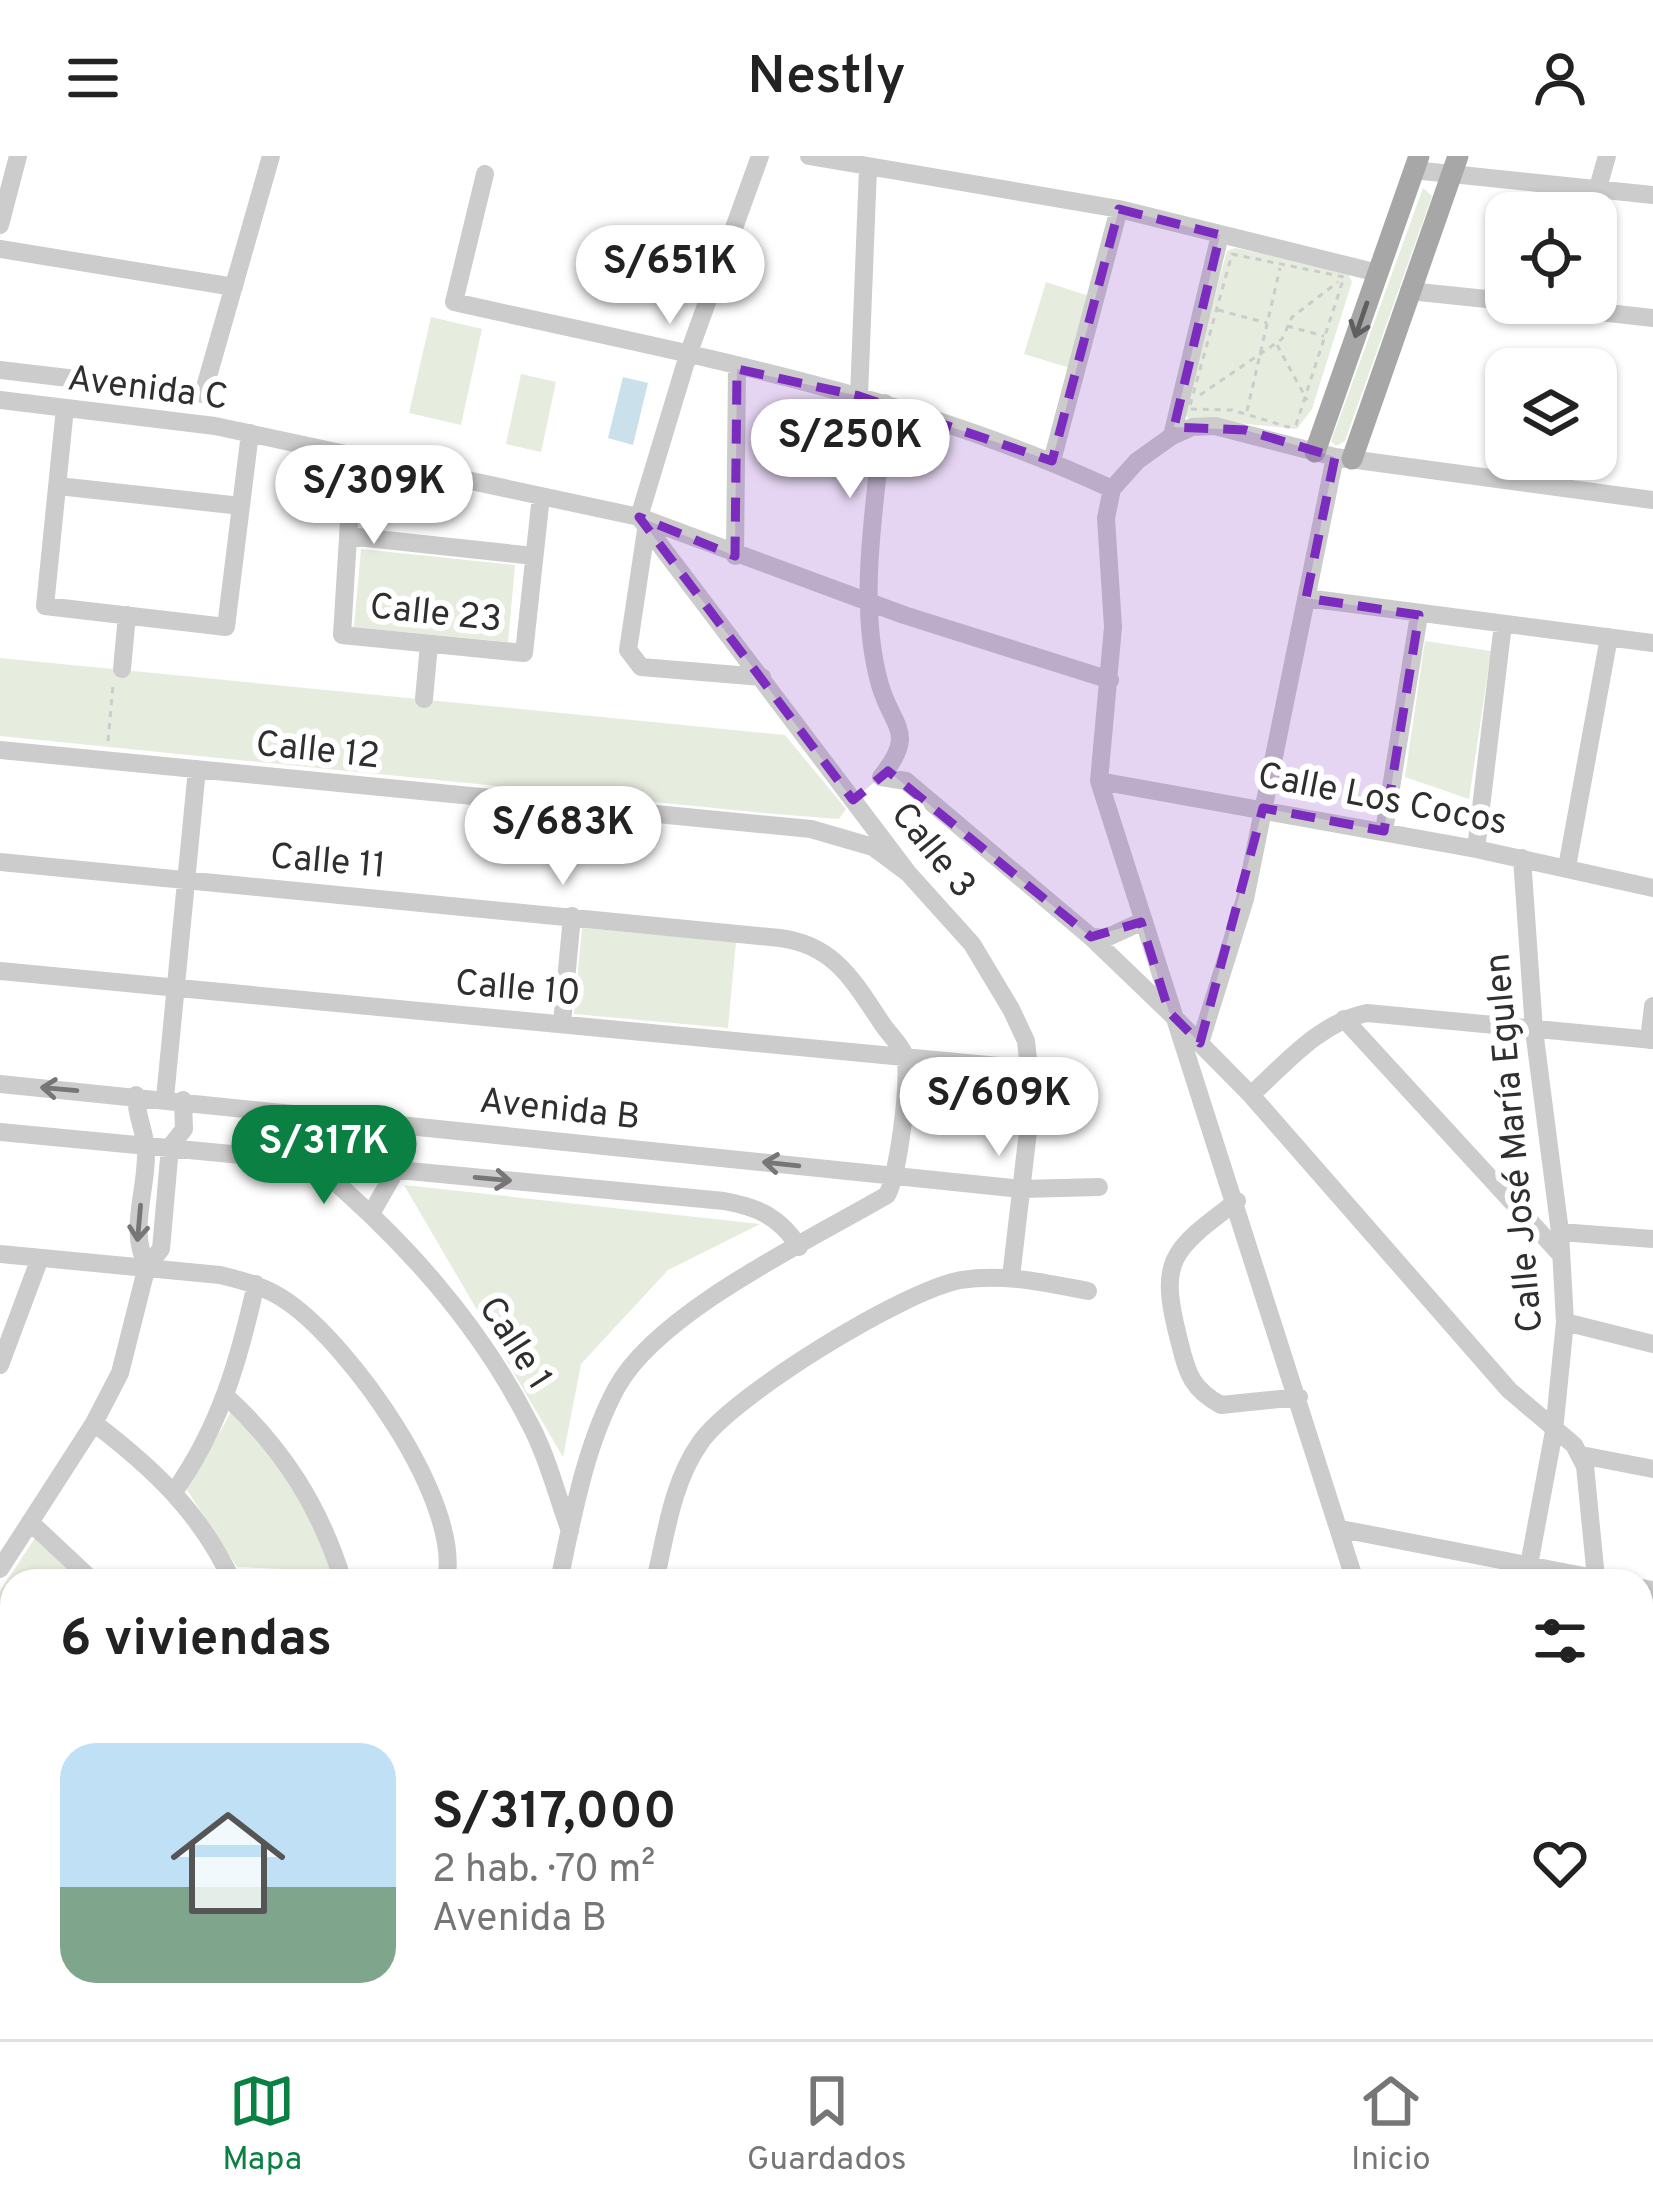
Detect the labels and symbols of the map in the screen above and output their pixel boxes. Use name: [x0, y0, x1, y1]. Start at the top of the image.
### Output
pin: S/651K: [572, 225, 768, 327]
one-way arrow: [1349, 301, 1370, 338]
street label: Avenida C: [65, 357, 230, 423]
pin: S/250K: [752, 399, 948, 501]
pin: S/309K: [276, 445, 472, 547]
street label: Calle 23: [367, 585, 504, 645]
street label: Calle 12: [253, 723, 382, 781]
street label: Calle Los Cocos: [1254, 754, 1511, 848]
pin: S/683K: [465, 786, 661, 888]
street label: Calle 3: [879, 794, 985, 909]
street label: Calle 11: [268, 835, 387, 891]
street label: Calle José María Egulen: [1476, 951, 1555, 1334]
street label: Calle 10: [453, 962, 582, 1018]
pin: S/609K: [901, 1057, 1097, 1159]
one-way arrow: [40, 1077, 79, 1100]
street label: Avenida B: [477, 1080, 642, 1142]
pin: S/317K: [226, 1105, 422, 1207]
one-way arrow: [763, 1152, 802, 1174]
one-way arrow: [473, 1168, 512, 1191]
one-way arrow: [127, 1202, 150, 1241]
street label: Calle 1: [466, 1289, 561, 1400]

